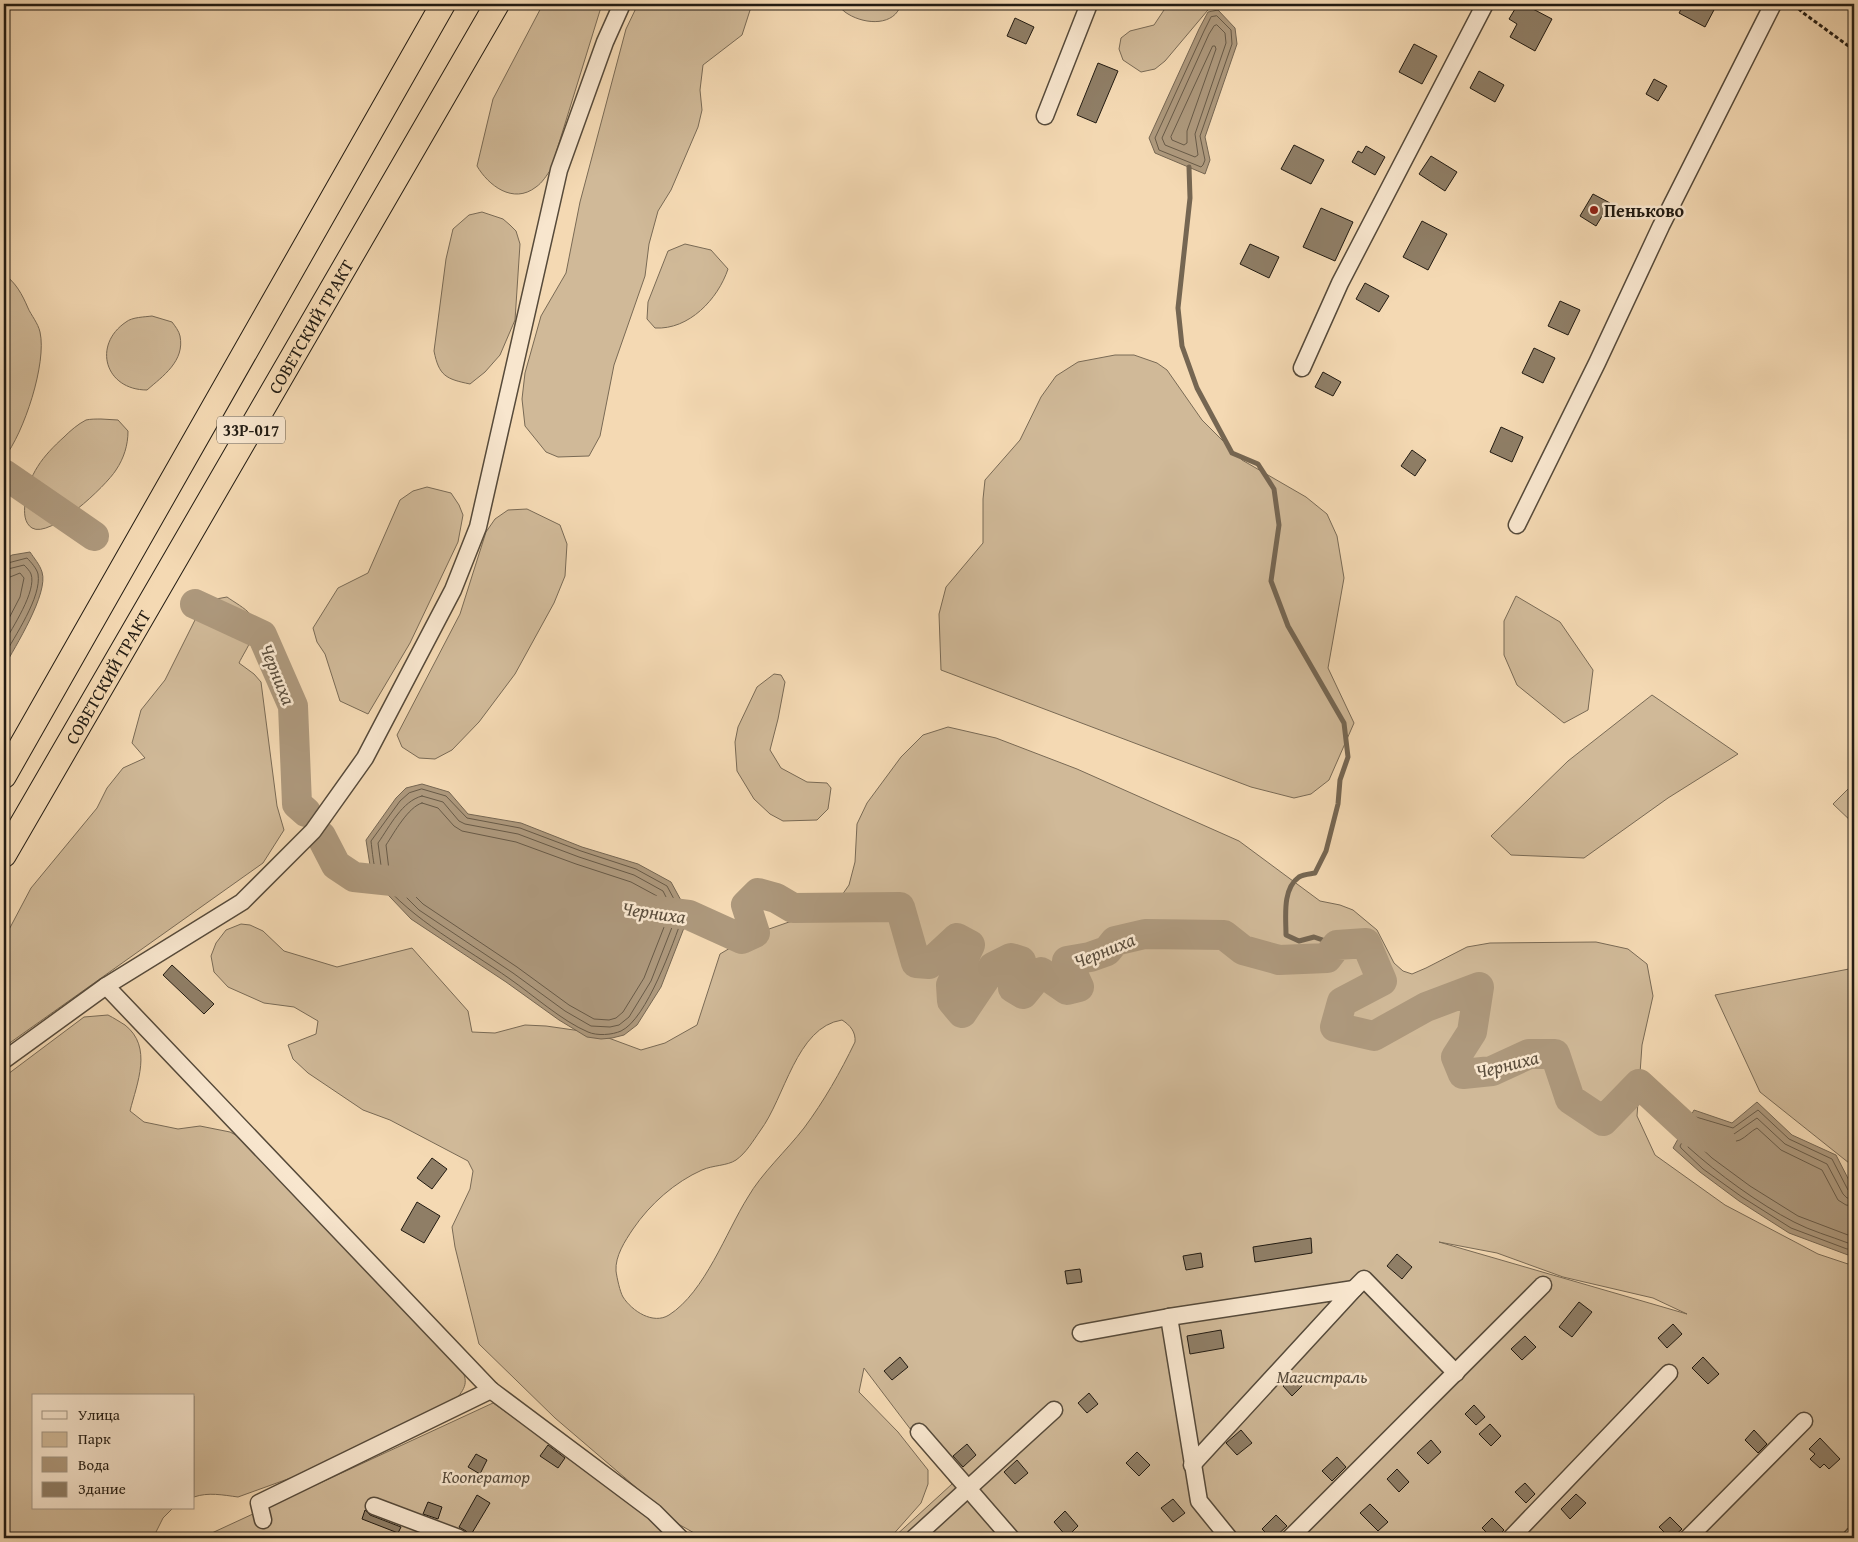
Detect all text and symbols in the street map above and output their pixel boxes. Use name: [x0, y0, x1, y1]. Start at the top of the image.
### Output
place label: Пеньково: [1604, 197, 1685, 224]
marker: Пеньково: [1588, 204, 1600, 216]
street label: СОВЕТСКИЙ ТРАКТ: [261, 254, 360, 398]
road number: 33Р-017: [217, 416, 285, 444]
street label: СОВЕТСКИЙ ТРАКТ: [58, 605, 157, 749]
water label: Черниха: [253, 639, 303, 709]
water label: Черниха: [620, 894, 688, 930]
water label: Черниха: [1069, 925, 1139, 975]
water label: Черниха: [1473, 1043, 1542, 1085]
park label: Магистраль: [1276, 1363, 1368, 1390]
legend: [32, 1394, 195, 1510]
text: Улица: [78, 1404, 121, 1425]
text: Парк: [78, 1428, 111, 1449]
text: Вода: [78, 1454, 110, 1475]
park label: Кооператор: [442, 1463, 530, 1490]
text: Здание: [78, 1478, 126, 1499]

